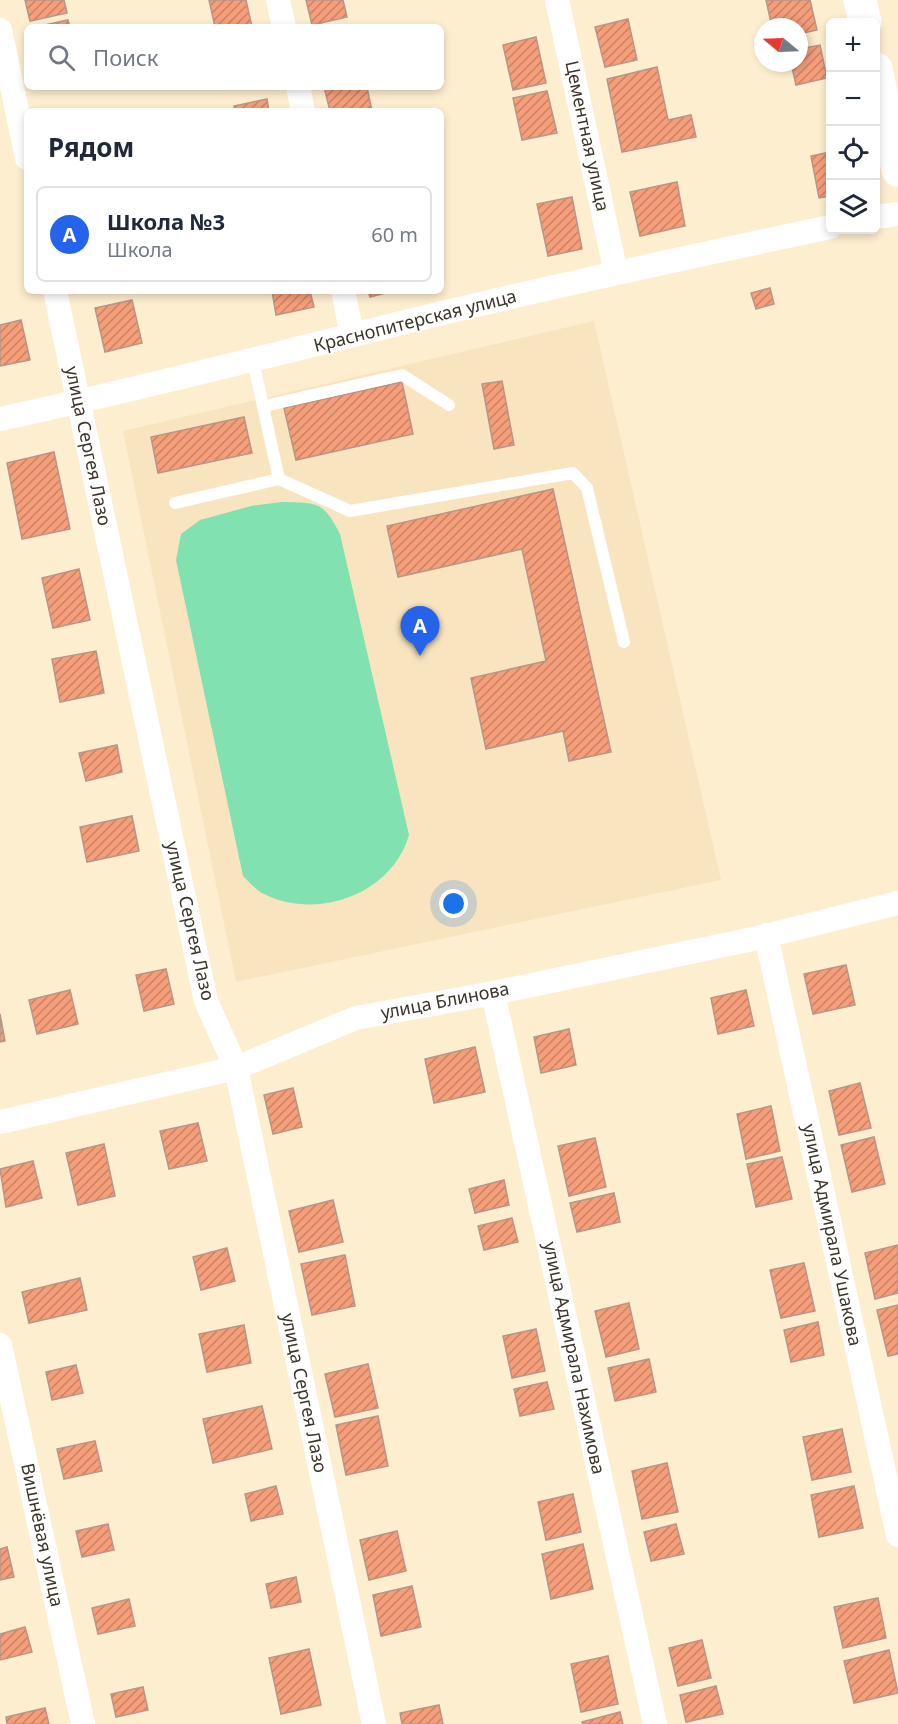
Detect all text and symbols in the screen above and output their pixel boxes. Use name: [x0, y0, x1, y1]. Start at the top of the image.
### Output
north arrow: [754, 18, 808, 72]
map controls: [826, 18, 880, 234]
button: +: [826, 18, 880, 72]
search box: [24, 24, 444, 90]
icon: search: [45, 41, 78, 74]
text: Поиск: [93, 42, 158, 72]
street label: Цементная улица: [560, 58, 616, 213]
button: −: [826, 72, 880, 126]
button: locate: [826, 126, 880, 180]
text: Рядом: [48, 129, 134, 165]
button: layers: [826, 180, 880, 234]
text: Школа №3: [107, 206, 225, 236]
text: A: [63, 221, 76, 248]
text: 60 m: [371, 221, 418, 248]
text: Школа: [107, 236, 173, 263]
street label: Краснопитерская улица: [311, 283, 519, 357]
street label: улица Сергея Лазо: [60, 364, 118, 528]
pin: A: [400, 606, 440, 656]
street label: улица Сергея Лазо: [161, 839, 221, 1003]
your location: [439, 889, 468, 918]
street label: улица Блинова: [379, 976, 511, 1024]
street label: улица Адмирала Ушакова: [798, 1122, 868, 1348]
street label: улица Адмирала Нахимова: [539, 1239, 611, 1476]
street label: улица Сергея Лазо: [276, 1311, 334, 1475]
street label: Вишнёвая улица: [16, 1461, 70, 1609]

